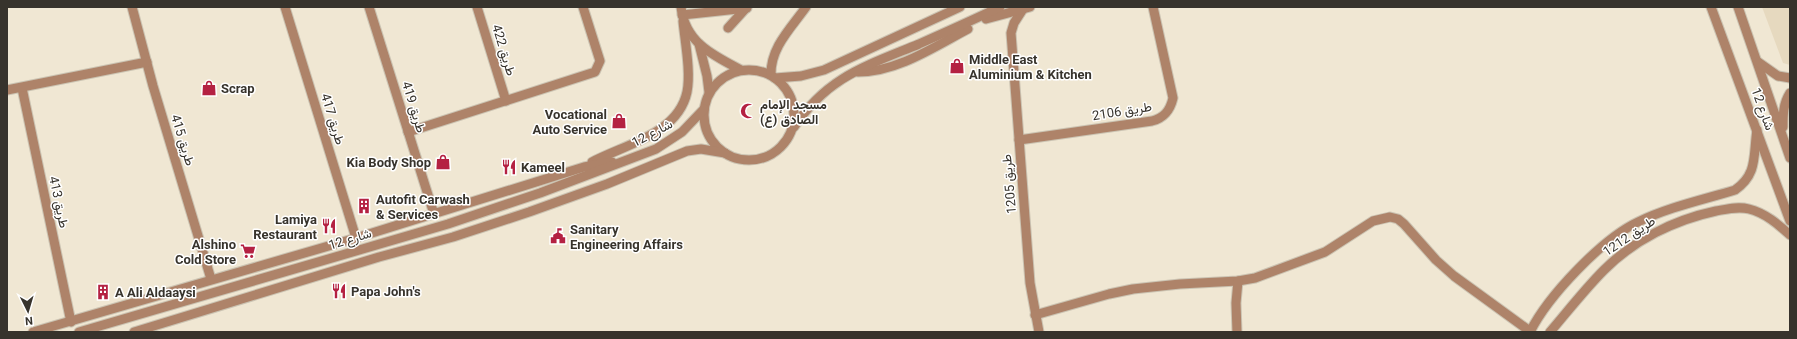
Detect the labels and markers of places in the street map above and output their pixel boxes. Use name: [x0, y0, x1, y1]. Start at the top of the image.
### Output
place label: Middle East Aluminium & Kitchen: [969, 52, 1092, 82]
shop icon: Middle East Aluminium & Kitchen: [948, 57, 966, 75]
shop icon: Scrap: [200, 79, 218, 97]
place label: Scrap: [221, 81, 255, 96]
place label: مسجد الإمام الصادق (ع): [760, 97, 827, 128]
mosque icon: مسجد الإمام الصادق (ع): [739, 102, 757, 120]
place label: Vocational Auto Service: [533, 107, 607, 137]
shop icon: Vocational Auto Service: [610, 112, 628, 130]
shop icon: Kia Body Shop: [434, 153, 452, 171]
place label: Kia Body Shop: [346, 155, 431, 170]
restaurant icon: Kameel: [500, 158, 518, 176]
place label: Kameel: [521, 160, 565, 175]
place label: Autofit Carwash & Services: [376, 192, 470, 222]
building icon: Autofit Carwash & Services: [355, 197, 373, 215]
place label: Lamiya Restaurant: [253, 212, 318, 242]
restaurant icon: Lamiya Restaurant: [320, 217, 338, 235]
place label: Sanitary Engineering Affairs: [570, 222, 683, 252]
public building icon: Sanitary Engineering Affairs: [549, 227, 567, 245]
place label: Alshino Cold Store: [175, 237, 236, 267]
supermarket icon: Alshino Cold Store: [239, 242, 257, 260]
restaurant icon: Papa John's: [330, 282, 348, 300]
building icon: A Ali Aldaaysi: [94, 283, 112, 301]
place label: Papa John's: [351, 284, 421, 299]
place label: A Ali Aldaaysi: [115, 285, 196, 300]

